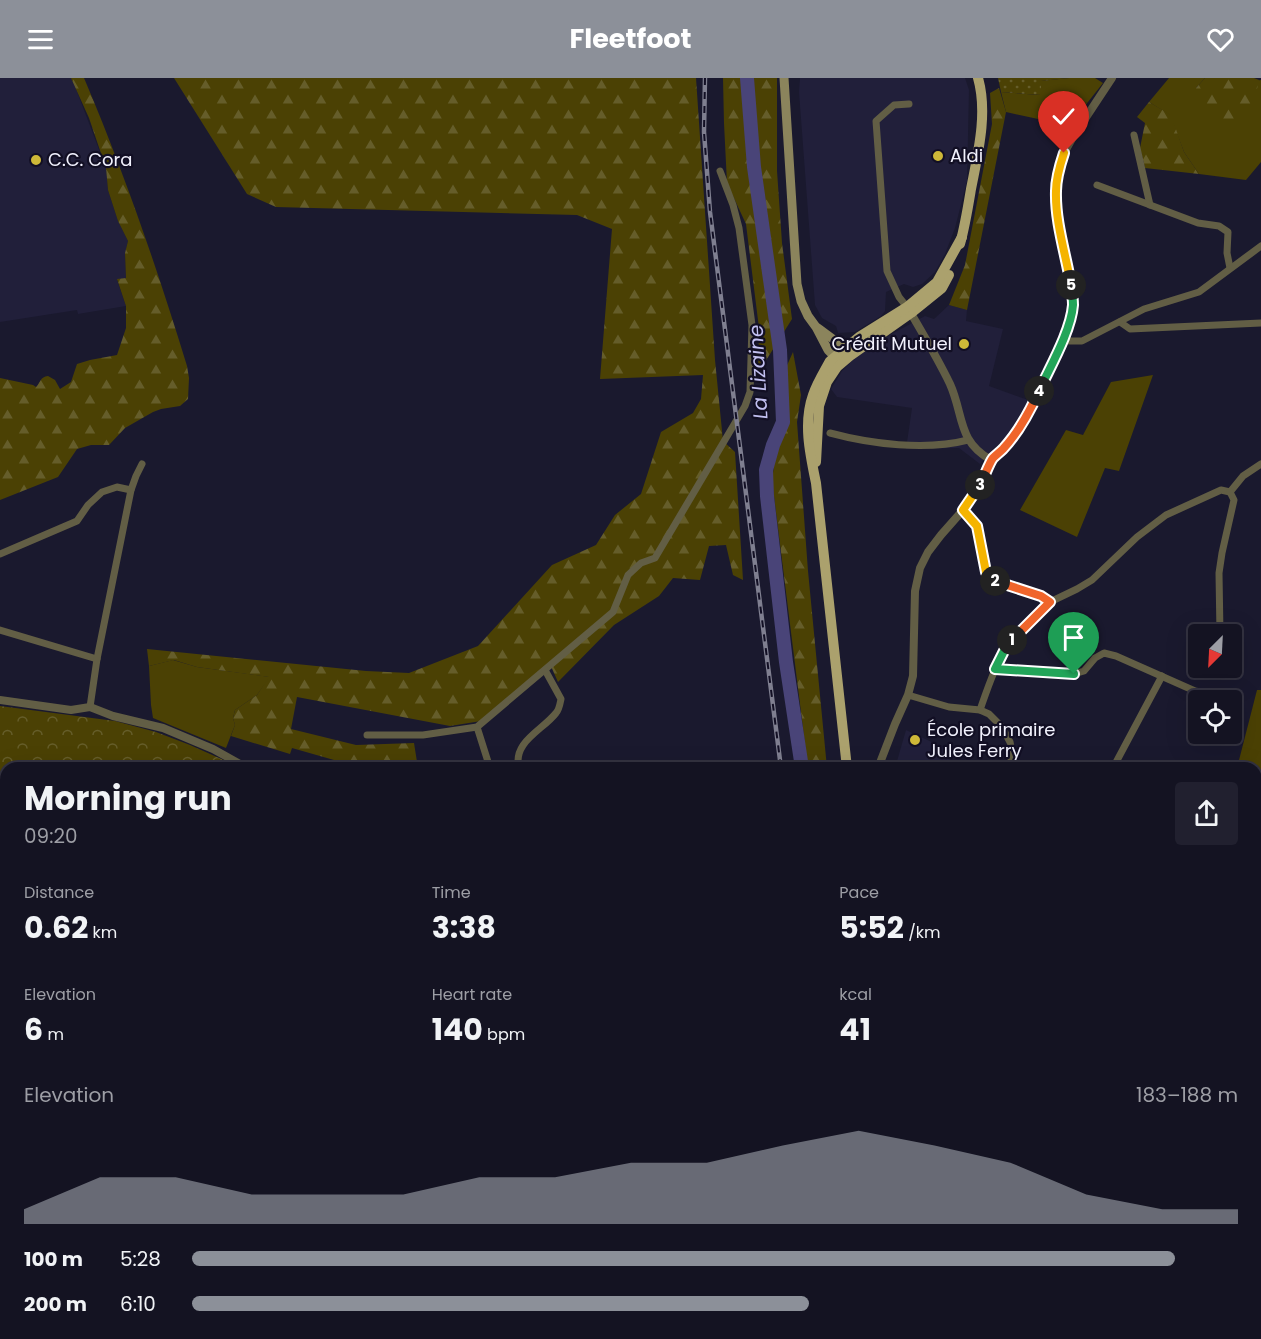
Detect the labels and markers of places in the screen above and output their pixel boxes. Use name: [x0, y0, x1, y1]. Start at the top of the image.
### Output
pin: [1038, 91, 1089, 153]
place label: Aldi: [950, 143, 983, 168]
place label: C.C. Cora: [48, 147, 132, 172]
marker: Aldi: [931, 149, 945, 163]
marker: C.C. Cora: [29, 153, 43, 167]
pin: 5: [1056, 270, 1086, 300]
place label: Crédit Mutuel: [832, 331, 952, 356]
marker: Crédit Mutuel: [957, 337, 971, 351]
pin: 4: [1024, 376, 1054, 406]
pin: 3: [965, 470, 995, 500]
pin: 2: [980, 566, 1010, 596]
pin: [1048, 612, 1099, 674]
pin: 1: [997, 625, 1027, 655]
place label: École primaire Jules Ferry: [927, 717, 1055, 763]
marker: École primaire Jules Ferry: [908, 733, 922, 747]

